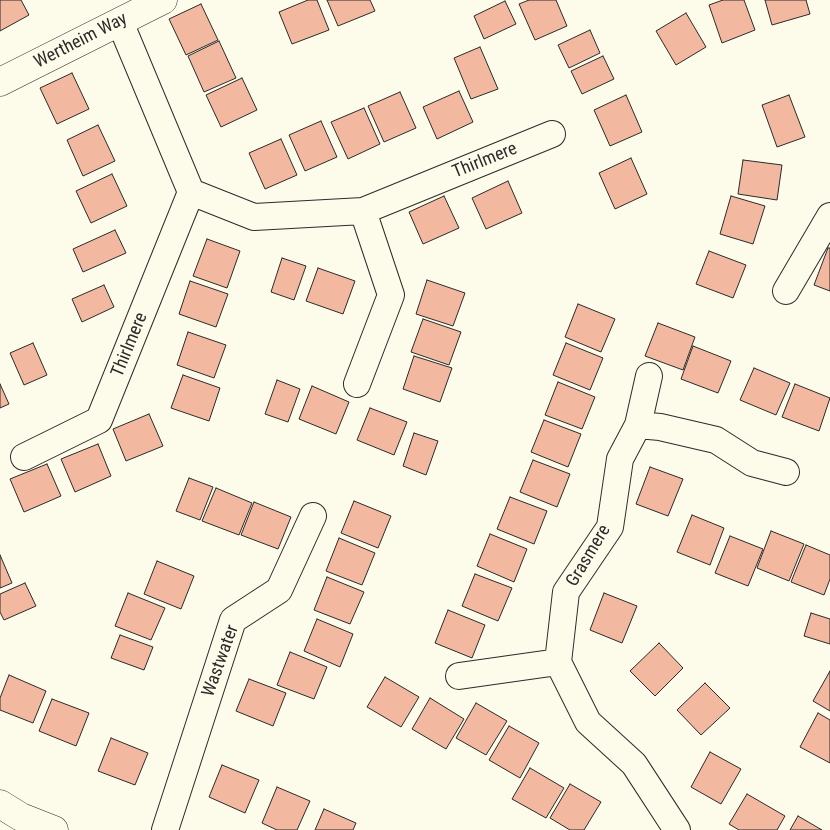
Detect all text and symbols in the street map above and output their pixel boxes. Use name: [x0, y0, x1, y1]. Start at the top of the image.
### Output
street label: Wertheim Way: [31, 8, 131, 74]
street label: Thirlmere: [450, 138, 520, 184]
street label: Thirlmere: [107, 310, 153, 380]
street label: Grasmere: [562, 521, 616, 591]
street label: Wastwater: [198, 622, 244, 700]

